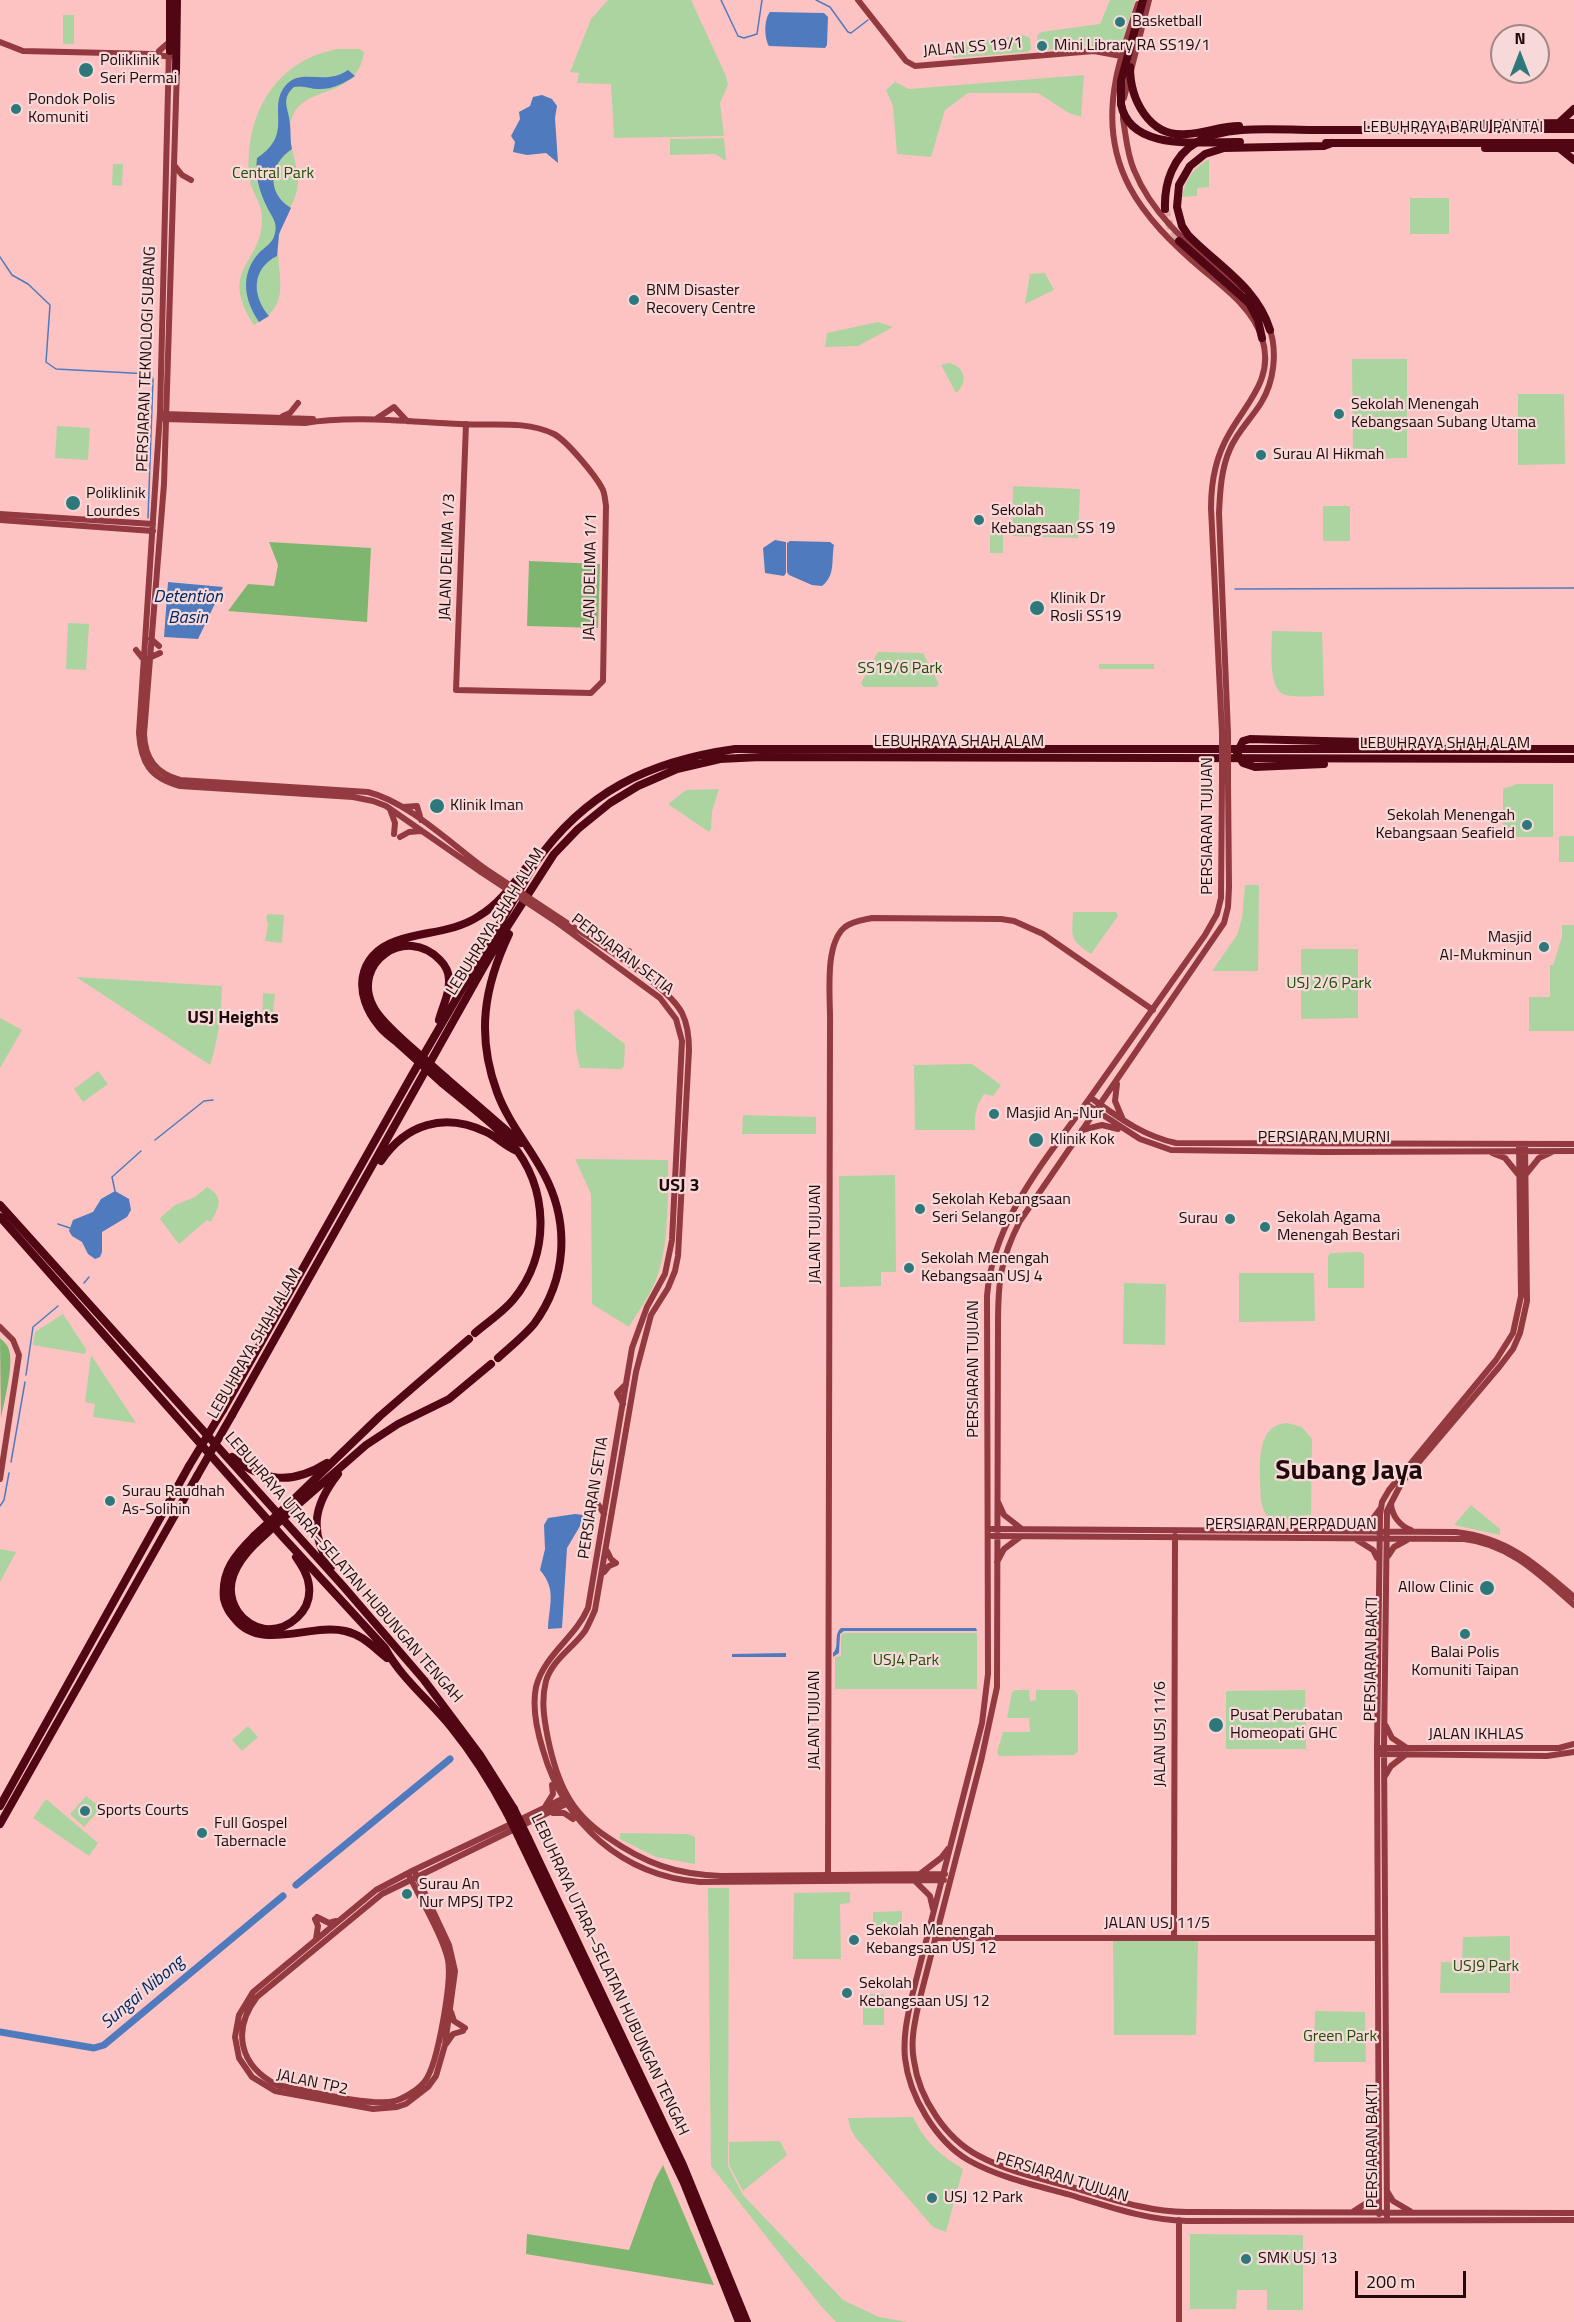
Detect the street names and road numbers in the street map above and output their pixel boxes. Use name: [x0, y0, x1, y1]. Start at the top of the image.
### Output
street label: JALAN SS 19/1: [922, 34, 1024, 62]
street label: LEBUHRAYA BARU PANTAI: [1363, 118, 1543, 138]
street label: PERSIARAN TEKNOLOGI SUBANG: [133, 246, 161, 472]
street label: JALAN DELIMA 1/3: [436, 493, 460, 621]
street label: JALAN DELIMA 1/1: [580, 513, 602, 641]
street label: LEBUHRAYA SHAH ALAM: [874, 732, 1044, 752]
street label: LEBUHRAYA SHAH ALAM: [1360, 734, 1530, 754]
street label: PERSIARAN TUJUAN: [1198, 757, 1218, 895]
street label: LEBUHRAYA SHAH ALAM: [443, 845, 549, 999]
street label: PERSIARAN SETIA: [567, 910, 677, 1000]
street label: PERSIARAN MURNI: [1258, 1128, 1390, 1148]
street label: JALAN TUJUAN: [806, 1184, 826, 1284]
street label: LEBUHRAYA SHAH ALAM: [204, 1265, 306, 1423]
street label: PERSIARAN TUJUAN: [964, 1300, 984, 1438]
street label: LEBUHRAYA UTARA–SELATAN HUBUNGAN TENGAH: [220, 1429, 466, 1707]
street label: PERSIARAN SETIA: [575, 1436, 613, 1560]
street label: PERSIARAN PERPADUAN: [1205, 1515, 1377, 1535]
street label: PERSIARAN BAKTI: [1361, 1597, 1383, 1721]
street label: JALAN TUJUAN: [805, 1670, 825, 1770]
street label: JALAN USJ 11/6: [1151, 1681, 1171, 1787]
street label: JALAN IKHLAS: [1428, 1725, 1524, 1745]
street label: LEBUHRAYA UTARA–SELATAN HUBUNGAN TENGAH: [526, 1811, 692, 2139]
street label: JALAN USJ 11/5: [1104, 1914, 1210, 1934]
street label: JALAN TP2: [275, 2066, 349, 2100]
street label: PERSIARAN BAKTI: [1363, 2084, 1383, 2208]
street label: PERSIARAN TUJUAN: [993, 2149, 1131, 2207]

